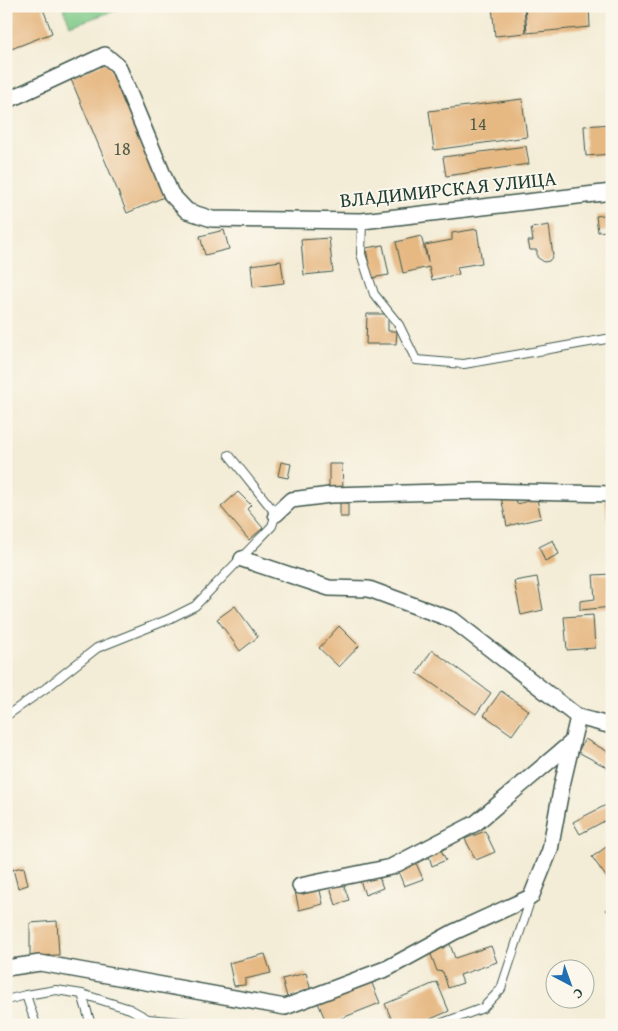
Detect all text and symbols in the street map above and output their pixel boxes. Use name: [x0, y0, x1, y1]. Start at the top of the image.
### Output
house number: 14: [469, 110, 487, 137]
house number: 18: [113, 135, 131, 162]
street label: ВЛАДИМИРСКАЯ УЛИЦА: [338, 163, 557, 214]
north arrow: [546, 958, 596, 1008]
text: С: [569, 984, 588, 1004]

